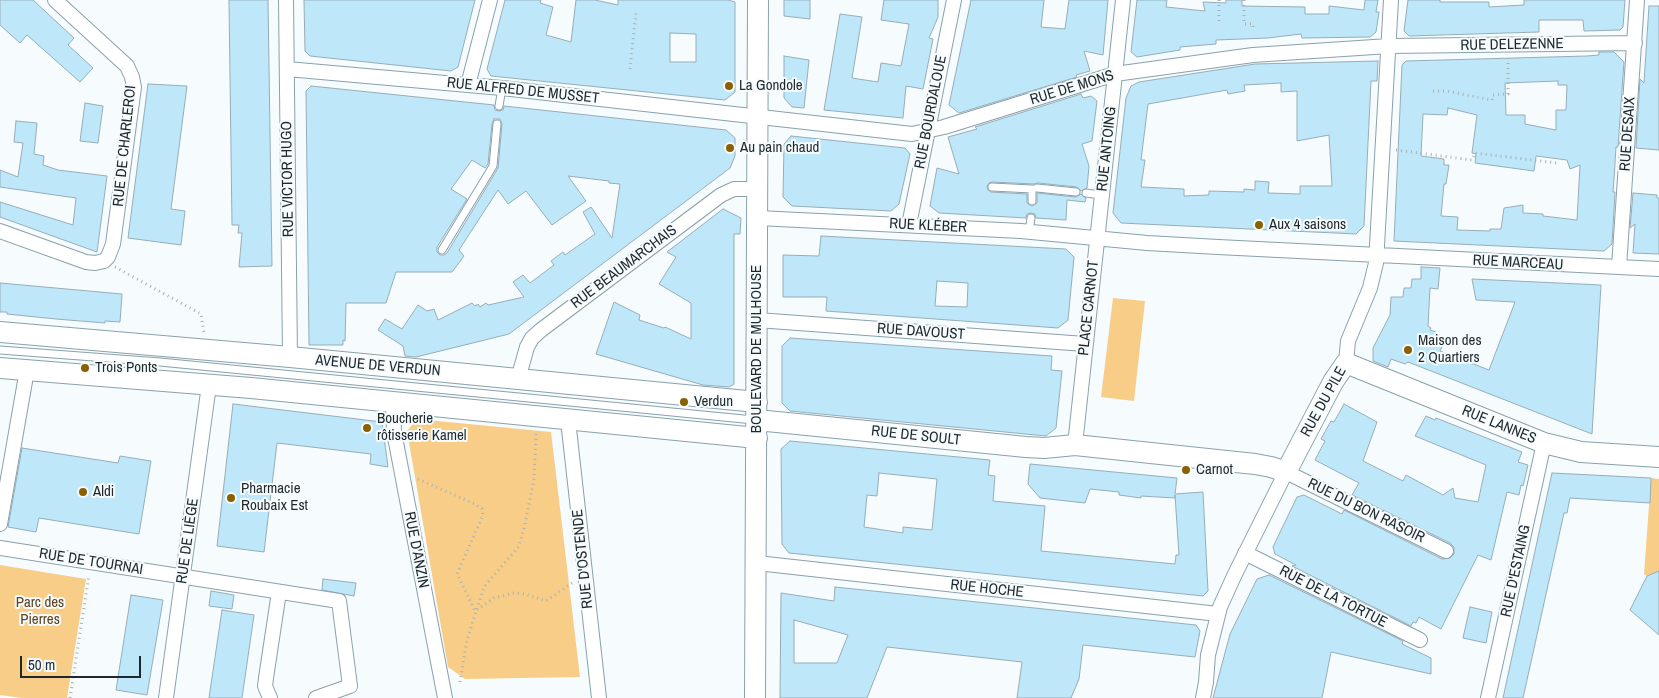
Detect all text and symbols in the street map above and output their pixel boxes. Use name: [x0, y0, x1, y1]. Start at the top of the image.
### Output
street label: RUE DELEZENNE: [1460, 35, 1564, 55]
street label: RUE BOURDALOUE: [911, 54, 951, 170]
street label: RUE DE MONS: [1028, 67, 1116, 109]
street label: RUE ALFRED DE MUSSET: [446, 74, 600, 108]
place label: La Gondole: [739, 77, 803, 95]
marker: La Gondole: [723, 80, 735, 92]
street label: RUE DE CHARLEROI: [110, 85, 140, 207]
street label: RUE DESAIX: [1616, 96, 1640, 172]
street label: RUE ANTOING: [1094, 106, 1120, 192]
street label: RUE VICTOR HUGO: [278, 121, 298, 237]
place label: Au pain chaud: [740, 139, 819, 157]
marker: Au pain chaud: [724, 142, 736, 154]
street label: RUE KLÉBER: [889, 215, 967, 237]
place label: Aux 4 saisons: [1269, 216, 1346, 234]
marker: Aux 4 saisons: [1253, 219, 1265, 231]
street label: RUE BEAUMARCHAIS: [568, 221, 680, 313]
street label: RUE MARCEAU: [1472, 252, 1564, 274]
street label: PLACE CARNOT: [1075, 259, 1103, 357]
street label: BOULEVARD DE MULHOUSE: [748, 265, 766, 433]
street label: RUE DAVOUST: [877, 320, 965, 344]
place label: Maison des 2 Quartiers: [1418, 332, 1482, 367]
marker: Maison des 2 Quartiers: [1402, 344, 1414, 356]
street label: AVENUE DE VERDUN: [315, 352, 441, 380]
place label: Trois Ponts: [95, 359, 157, 377]
marker: Trois Ponts: [79, 362, 91, 374]
street label: RUE DU PILE: [1297, 364, 1351, 440]
place label: Verdun: [694, 393, 733, 411]
marker: Verdun: [678, 396, 690, 408]
street label: RUE LANNES: [1459, 402, 1539, 448]
place label: Boucherie rôtisserie Kamel: [377, 410, 467, 445]
marker: Boucherie rôtisserie Kamel: [361, 422, 373, 434]
street label: RUE DE SOULT: [870, 422, 962, 450]
place label: Carnot: [1196, 461, 1233, 479]
marker: Carnot: [1180, 464, 1192, 476]
street label: RUE DU BON RASOIR: [1305, 475, 1427, 547]
place label: Pharmacie Roubaix Est: [241, 480, 308, 515]
place label: Aldi: [93, 483, 114, 501]
marker: Aldi: [77, 486, 89, 498]
marker: Pharmacie Roubaix Est: [225, 492, 237, 504]
street label: RUE DE LIÈGE: [173, 497, 203, 585]
street label: RUE D'OSTENDE: [569, 508, 597, 610]
street label: RUE D'ANZIN: [400, 510, 432, 590]
street label: RUE D'ESTAING: [1497, 523, 1535, 619]
street label: RUE DE TOURNAI: [38, 545, 144, 579]
street label: RUE DE LA TORTUE: [1276, 562, 1390, 632]
street label: RUE HOCHE: [949, 576, 1025, 602]
park label: Parc des Pierres: [16, 594, 64, 629]
scale bar: [22, 646, 144, 678]
text: 50 m: [28, 654, 55, 675]

